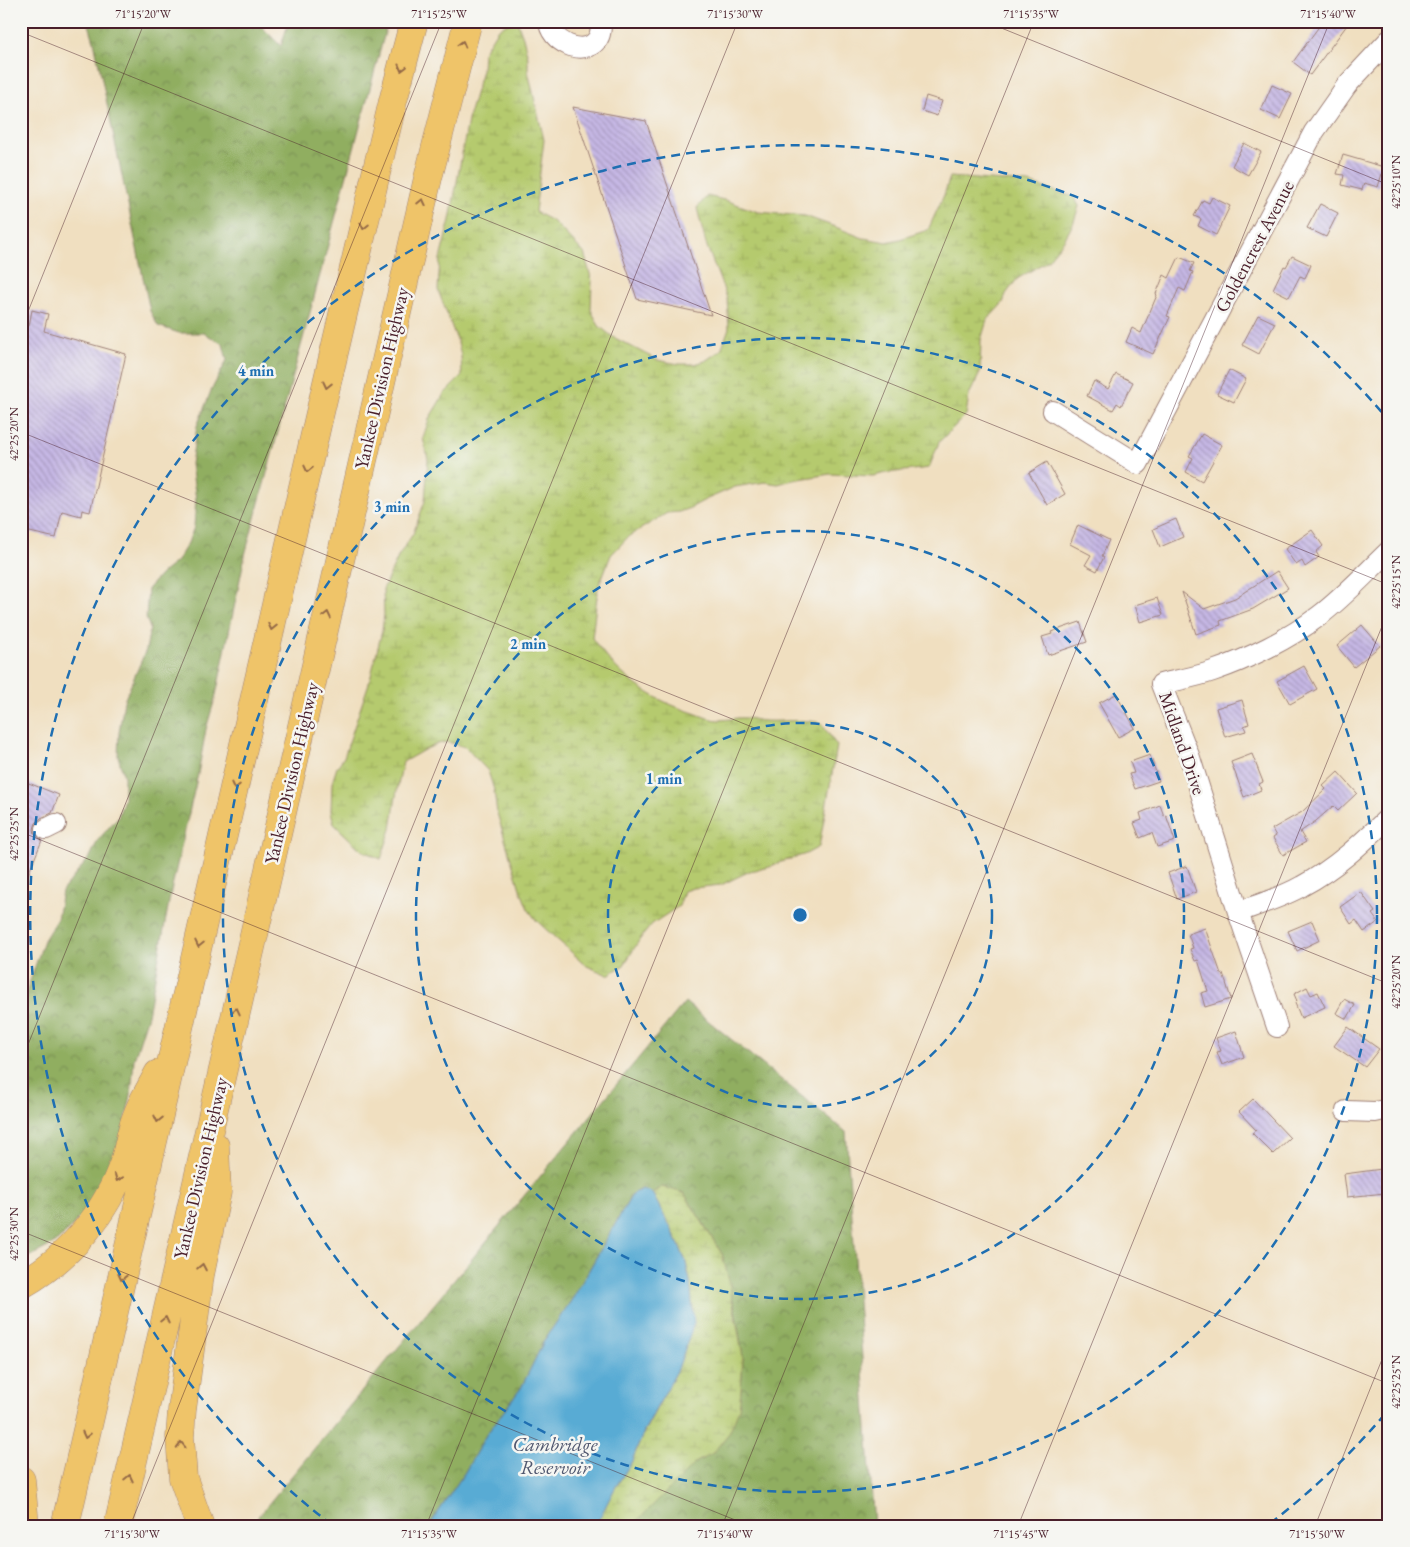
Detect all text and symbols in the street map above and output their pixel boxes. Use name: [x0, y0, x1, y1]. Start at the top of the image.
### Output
text: 71°15'20"W: [115, 6, 172, 22]
text: 71°15'25"W: [411, 6, 468, 22]
text: 71°15'30"W: [707, 6, 764, 22]
text: 71°15'35"W: [1003, 6, 1060, 22]
text: 71°15'40"W: [1300, 6, 1357, 22]
one-way arrow: [456, 40, 467, 49]
one-way arrow: [397, 64, 408, 73]
text: 42°25'10"N: [1388, 155, 1404, 209]
street label: Goldencrest Avenue: [1209, 176, 1300, 317]
one-way arrow: [416, 198, 427, 207]
one-way arrow: [359, 222, 370, 231]
street label: Yankee Division Highway: [348, 284, 415, 472]
text: 4 min: [238, 361, 275, 380]
one-way arrow: [322, 380, 333, 389]
text: 42°25'20"N: [6, 407, 22, 461]
one-way arrow: [303, 464, 314, 473]
text: 3 min: [374, 497, 411, 516]
text: 42°25'15"N: [1388, 555, 1404, 609]
one-way arrow: [321, 610, 332, 619]
one-way arrow: [267, 623, 278, 632]
text: 2 min: [510, 634, 547, 653]
street label: Yankee Division Highway: [258, 679, 325, 867]
street label: Midland Drive: [1153, 688, 1212, 798]
text: 1 min: [646, 769, 683, 788]
one-way arrow: [230, 781, 241, 790]
text: 42°25'25"N: [6, 807, 22, 861]
centre of rings: [791, 906, 809, 924]
one-way arrow: [194, 939, 205, 948]
text: 42°25'20"N: [1388, 955, 1404, 1009]
one-way arrow: [230, 1007, 241, 1016]
street label: Yankee Division Highway: [167, 1074, 234, 1262]
one-way arrow: [153, 1114, 164, 1123]
one-way arrow: [114, 1173, 124, 1182]
text: 42°25'30"N: [6, 1207, 22, 1261]
one-way arrow: [196, 1262, 207, 1271]
one-way arrow: [117, 1273, 128, 1282]
one-way arrow: [159, 1315, 170, 1324]
text: 42°25'25"N: [1388, 1355, 1404, 1409]
one-way arrow: [81, 1431, 92, 1440]
water label: Cambridge Reservoir: [513, 1431, 598, 1480]
one-way arrow: [175, 1441, 186, 1449]
one-way arrow: [123, 1474, 134, 1483]
text: 71°15'30"W: [104, 1526, 161, 1542]
text: 71°15'35"W: [401, 1526, 458, 1542]
text: 71°15'40"W: [697, 1526, 754, 1542]
text: 71°15'45"W: [993, 1526, 1050, 1542]
text: 71°15'50"W: [1289, 1526, 1346, 1542]

